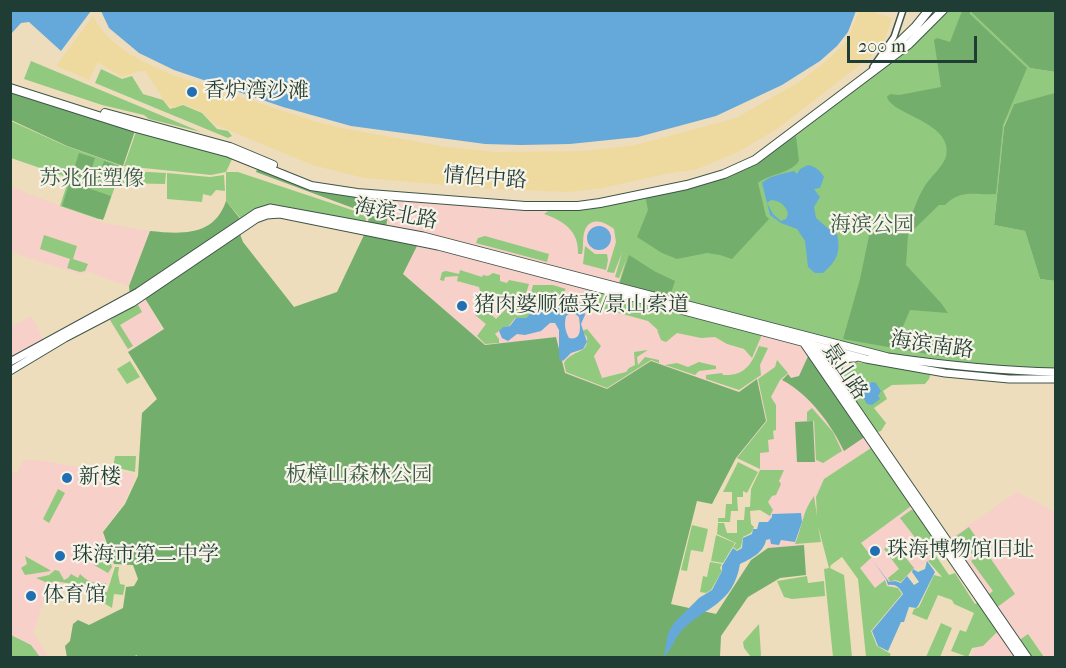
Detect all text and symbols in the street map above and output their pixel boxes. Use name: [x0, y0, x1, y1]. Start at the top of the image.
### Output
scale bar: [850, 24, 980, 62]
text: 200 m: [858, 36, 906, 57]
place label: 香炉湾沙滩: [204, 79, 309, 105]
marker: 香炉湾沙滩: [185, 85, 199, 99]
street label: 情侶中路: [442, 164, 528, 194]
park label: 苏兆征塑像: [40, 167, 144, 193]
street label: 海滨北路: [352, 195, 440, 235]
park label: 海滨公园: [830, 213, 914, 239]
place label: 猪肉婆顺德菜/景山索道: [474, 293, 689, 319]
marker: 猪肉婆顺德菜/景山索道: [455, 299, 469, 313]
street label: 海滨南路: [889, 328, 975, 364]
street label: 景山路: [816, 339, 872, 405]
park label: 板樟山森林公园: [286, 463, 432, 489]
place label: 新楼: [79, 465, 121, 491]
marker: 新楼: [60, 471, 74, 485]
place label: 珠海博物馆旧址: [887, 538, 1034, 564]
place label: 珠海市第二中学: [72, 543, 219, 569]
marker: 珠海博物馆旧址: [868, 544, 882, 558]
marker: 珠海市第二中学: [53, 549, 67, 563]
place label: 体育馆: [43, 583, 106, 609]
marker: 体育馆: [24, 589, 38, 603]

